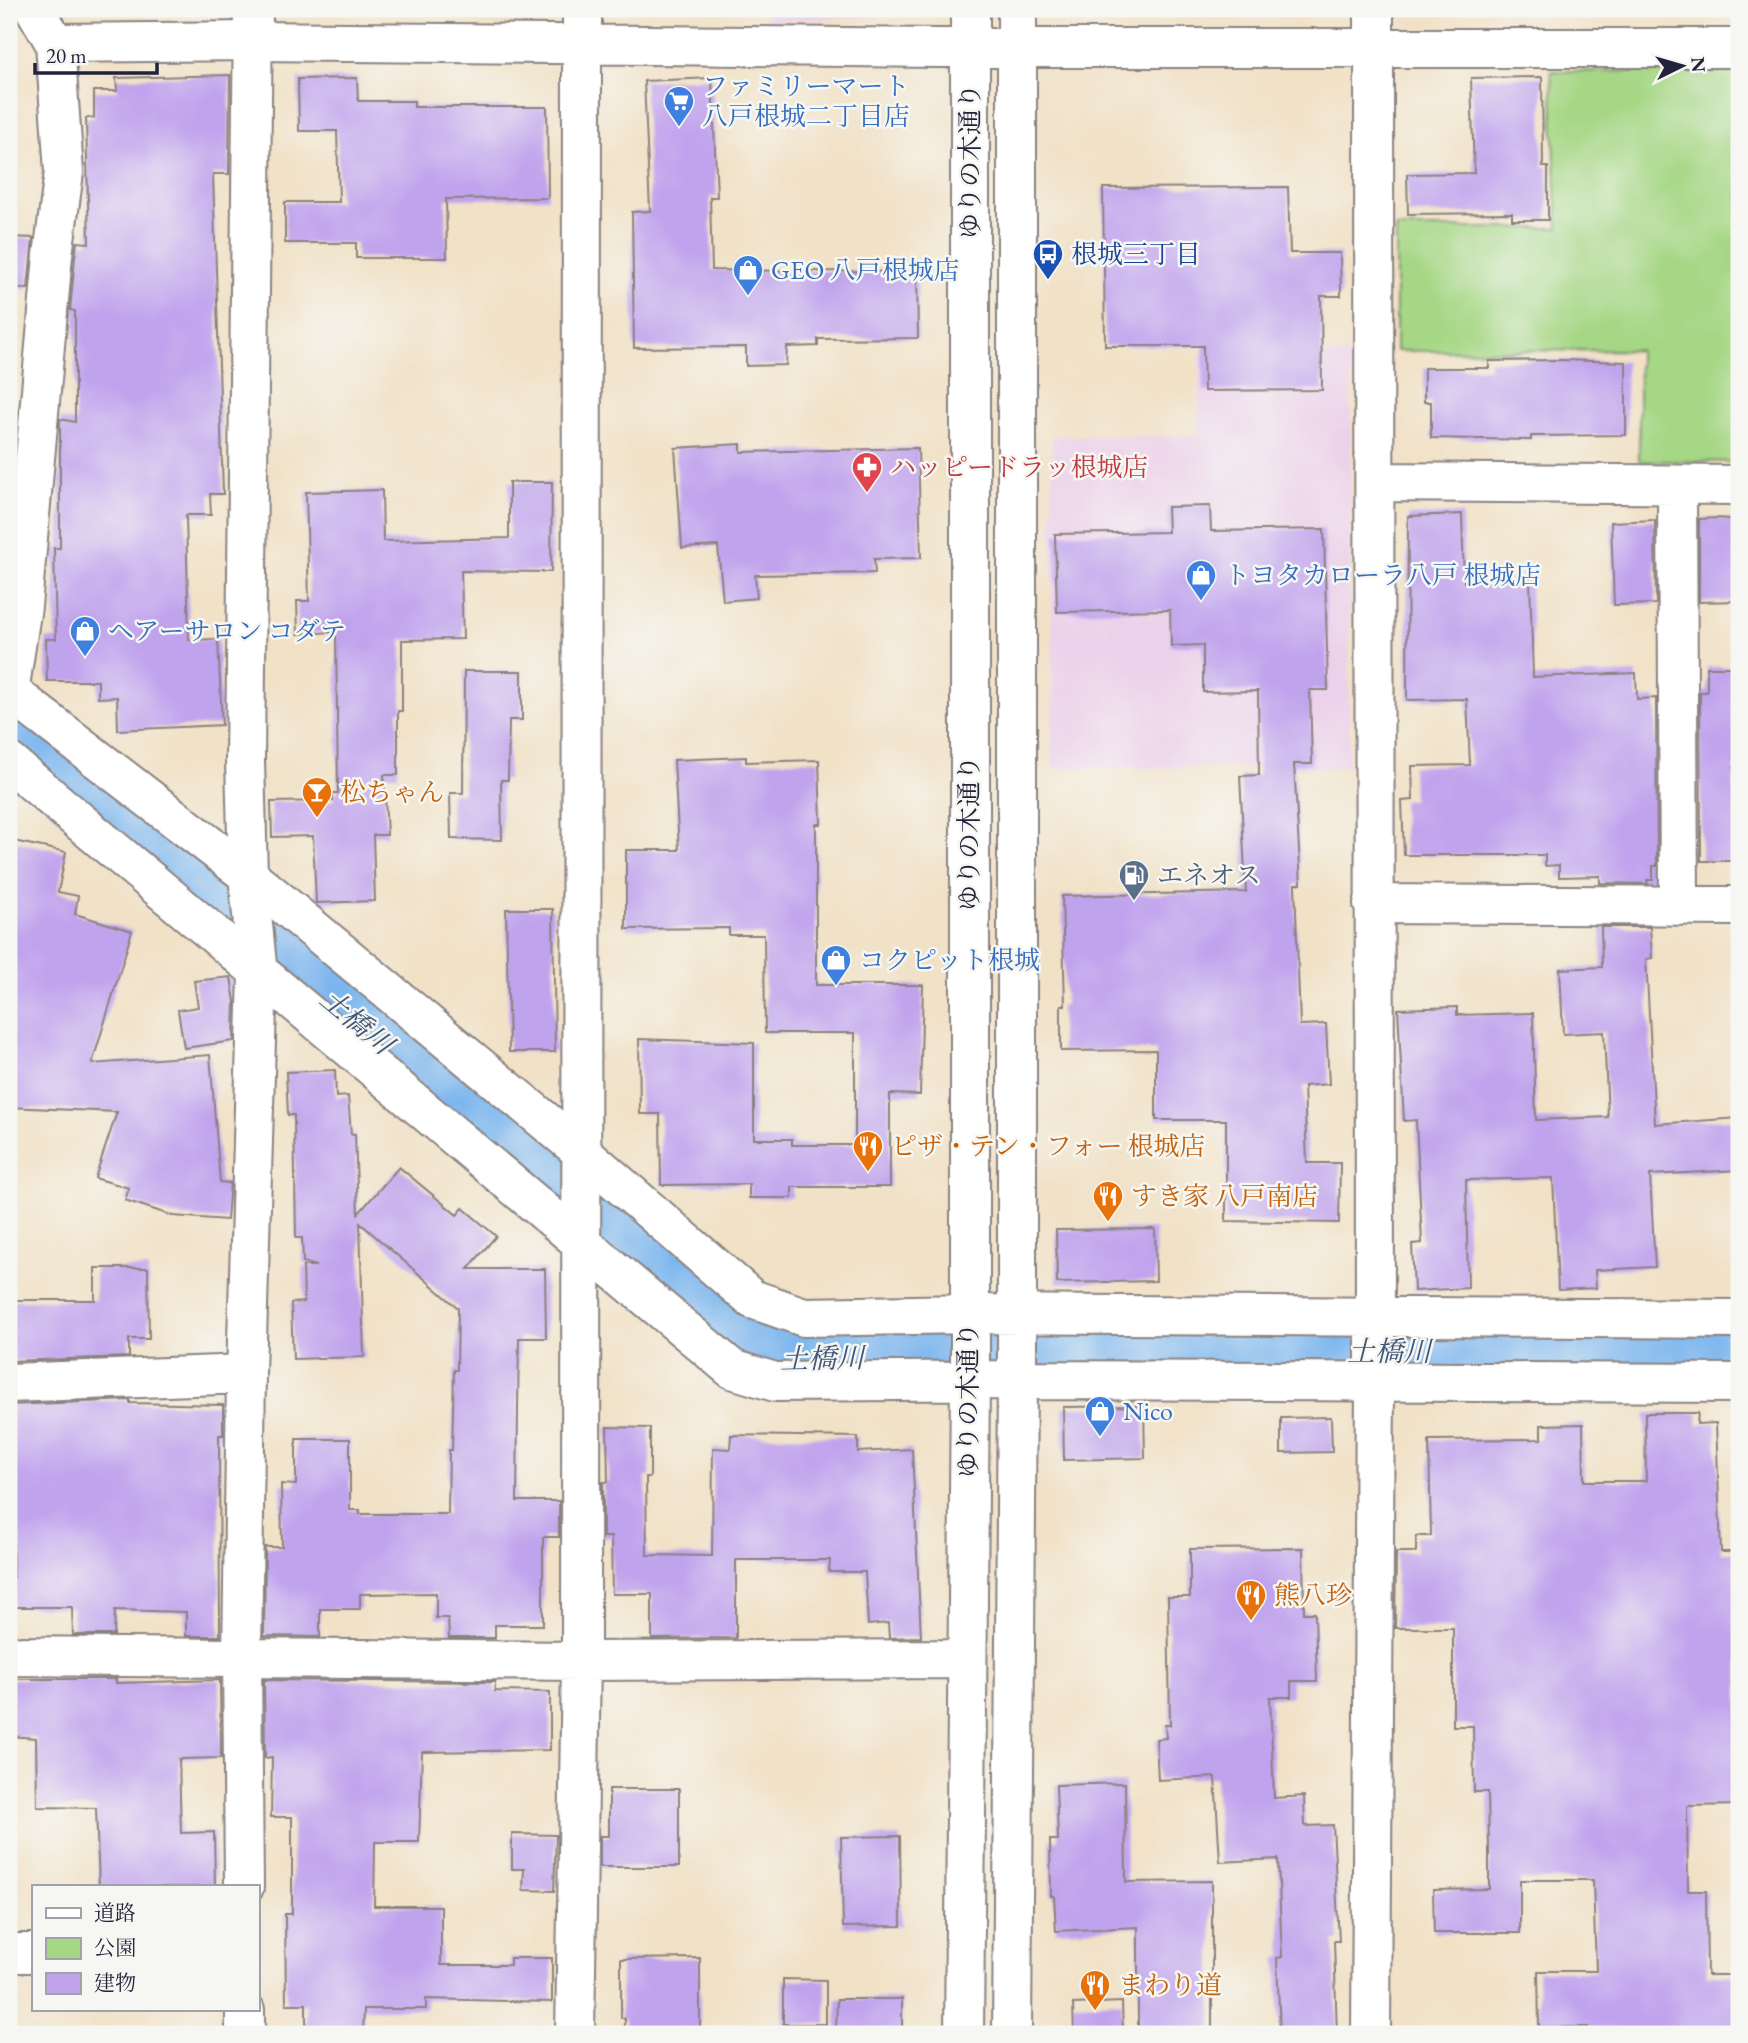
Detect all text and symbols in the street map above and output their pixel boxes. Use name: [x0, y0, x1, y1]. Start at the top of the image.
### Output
scale bar: [35, 32, 158, 76]
north arrow: [1646, 32, 1716, 102]
text: 20 m: [46, 42, 87, 69]
text: N: [1685, 56, 1712, 74]
place label: ファミリーマート 八戸根城二丁目店: [702, 69, 910, 133]
street label: ゆりの木通り: [953, 83, 987, 239]
supermarket icon: ファミリーマート 八戸根城二丁目店: [662, 84, 696, 128]
bus stop icon: 根城三丁目: [1031, 237, 1065, 281]
place label: 根城三丁目: [1071, 237, 1201, 271]
shop icon: GEO 八戸根城店: [731, 253, 765, 297]
place label: GEO 八戸根城店: [771, 253, 960, 287]
pharmacy icon: ハッピードラッ根城店: [850, 450, 884, 494]
place label: ハッピードラッ根城店: [890, 450, 1148, 484]
shop icon: トヨタカローラ八戸 根城店: [1184, 558, 1218, 602]
place label: トヨタカローラ八戸 根城店: [1224, 558, 1541, 592]
shop icon: ヘアーサロン コダテ: [68, 614, 102, 658]
place label: ヘアーサロン コダテ: [108, 614, 346, 648]
street label: ゆりの木通り: [952, 755, 986, 911]
bar icon: 松ちゃん: [300, 775, 334, 819]
place label: 松ちゃん: [340, 775, 444, 809]
fuel station icon: エネオス: [1117, 858, 1151, 902]
place label: エネオス: [1157, 858, 1261, 892]
shop icon: コクピット根城: [819, 943, 853, 987]
place label: コクピット根城: [859, 943, 1040, 977]
water label: 土橋川: [313, 980, 403, 1064]
restaurant icon: ピザ・テン・フォー 根城店: [851, 1129, 885, 1173]
place label: ピザ・テン・フォー 根城店: [891, 1129, 1206, 1163]
restaurant icon: すき家 八戸南店: [1091, 1179, 1125, 1223]
place label: すき家 八戸南店: [1131, 1179, 1318, 1213]
street label: ゆりの木通り: [951, 1322, 985, 1478]
water label: 土橋川: [1347, 1333, 1434, 1369]
water label: 土橋川: [780, 1339, 867, 1377]
shop icon: Nico: [1083, 1394, 1117, 1438]
place label: Nico: [1123, 1394, 1173, 1428]
restaurant icon: 熊八珍: [1234, 1578, 1268, 1622]
place label: 熊八珍: [1274, 1578, 1352, 1612]
legend: [32, 1885, 259, 2011]
text: 道路: [94, 1899, 136, 1926]
text: 公園: [94, 1934, 136, 1961]
restaurant icon: まわり道: [1078, 1968, 1112, 2012]
place label: まわり道: [1118, 1968, 1222, 2002]
text: 建物: [94, 1969, 136, 1996]

